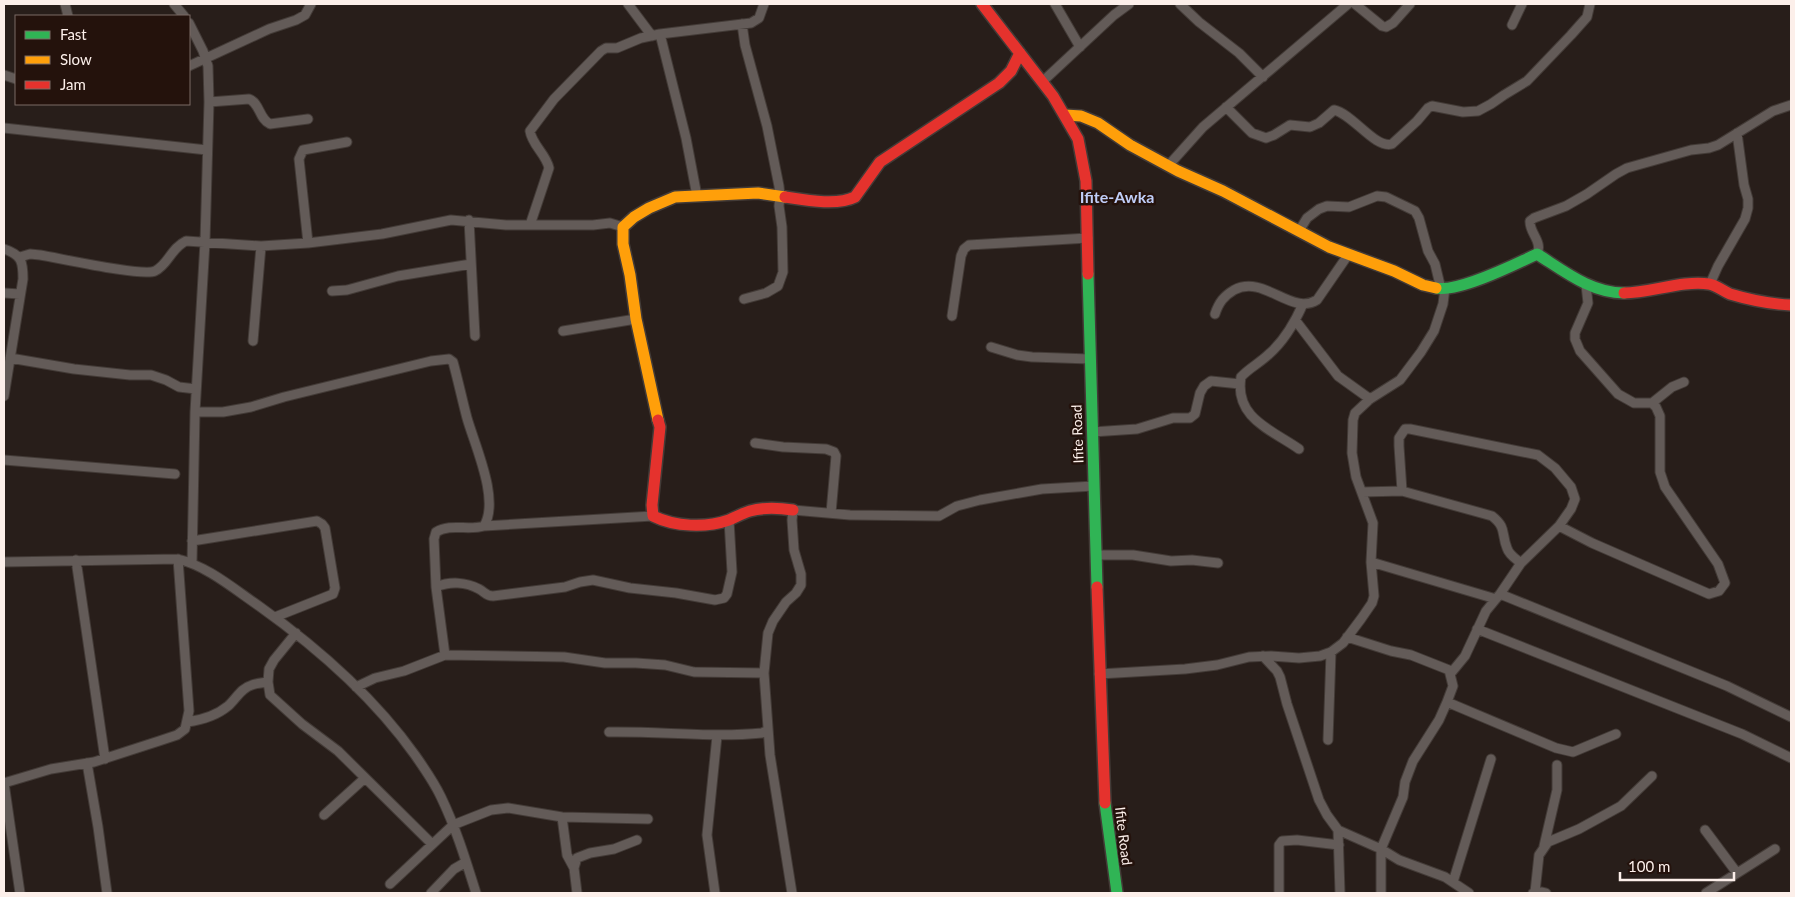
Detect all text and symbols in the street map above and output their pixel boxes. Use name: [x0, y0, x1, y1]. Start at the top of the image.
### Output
legend: [15, 15, 190, 105]
text: Fast: [60, 25, 87, 43]
text: Slow: [60, 50, 92, 68]
text: Jam: [60, 75, 86, 93]
district label: Ifite-Awka: [1080, 187, 1154, 206]
street label: Ifite Road: [1067, 404, 1087, 464]
street label: Ifite Road: [1112, 806, 1136, 866]
scale bar: [1620, 850, 1734, 882]
text: 100 m: [1628, 857, 1670, 875]

